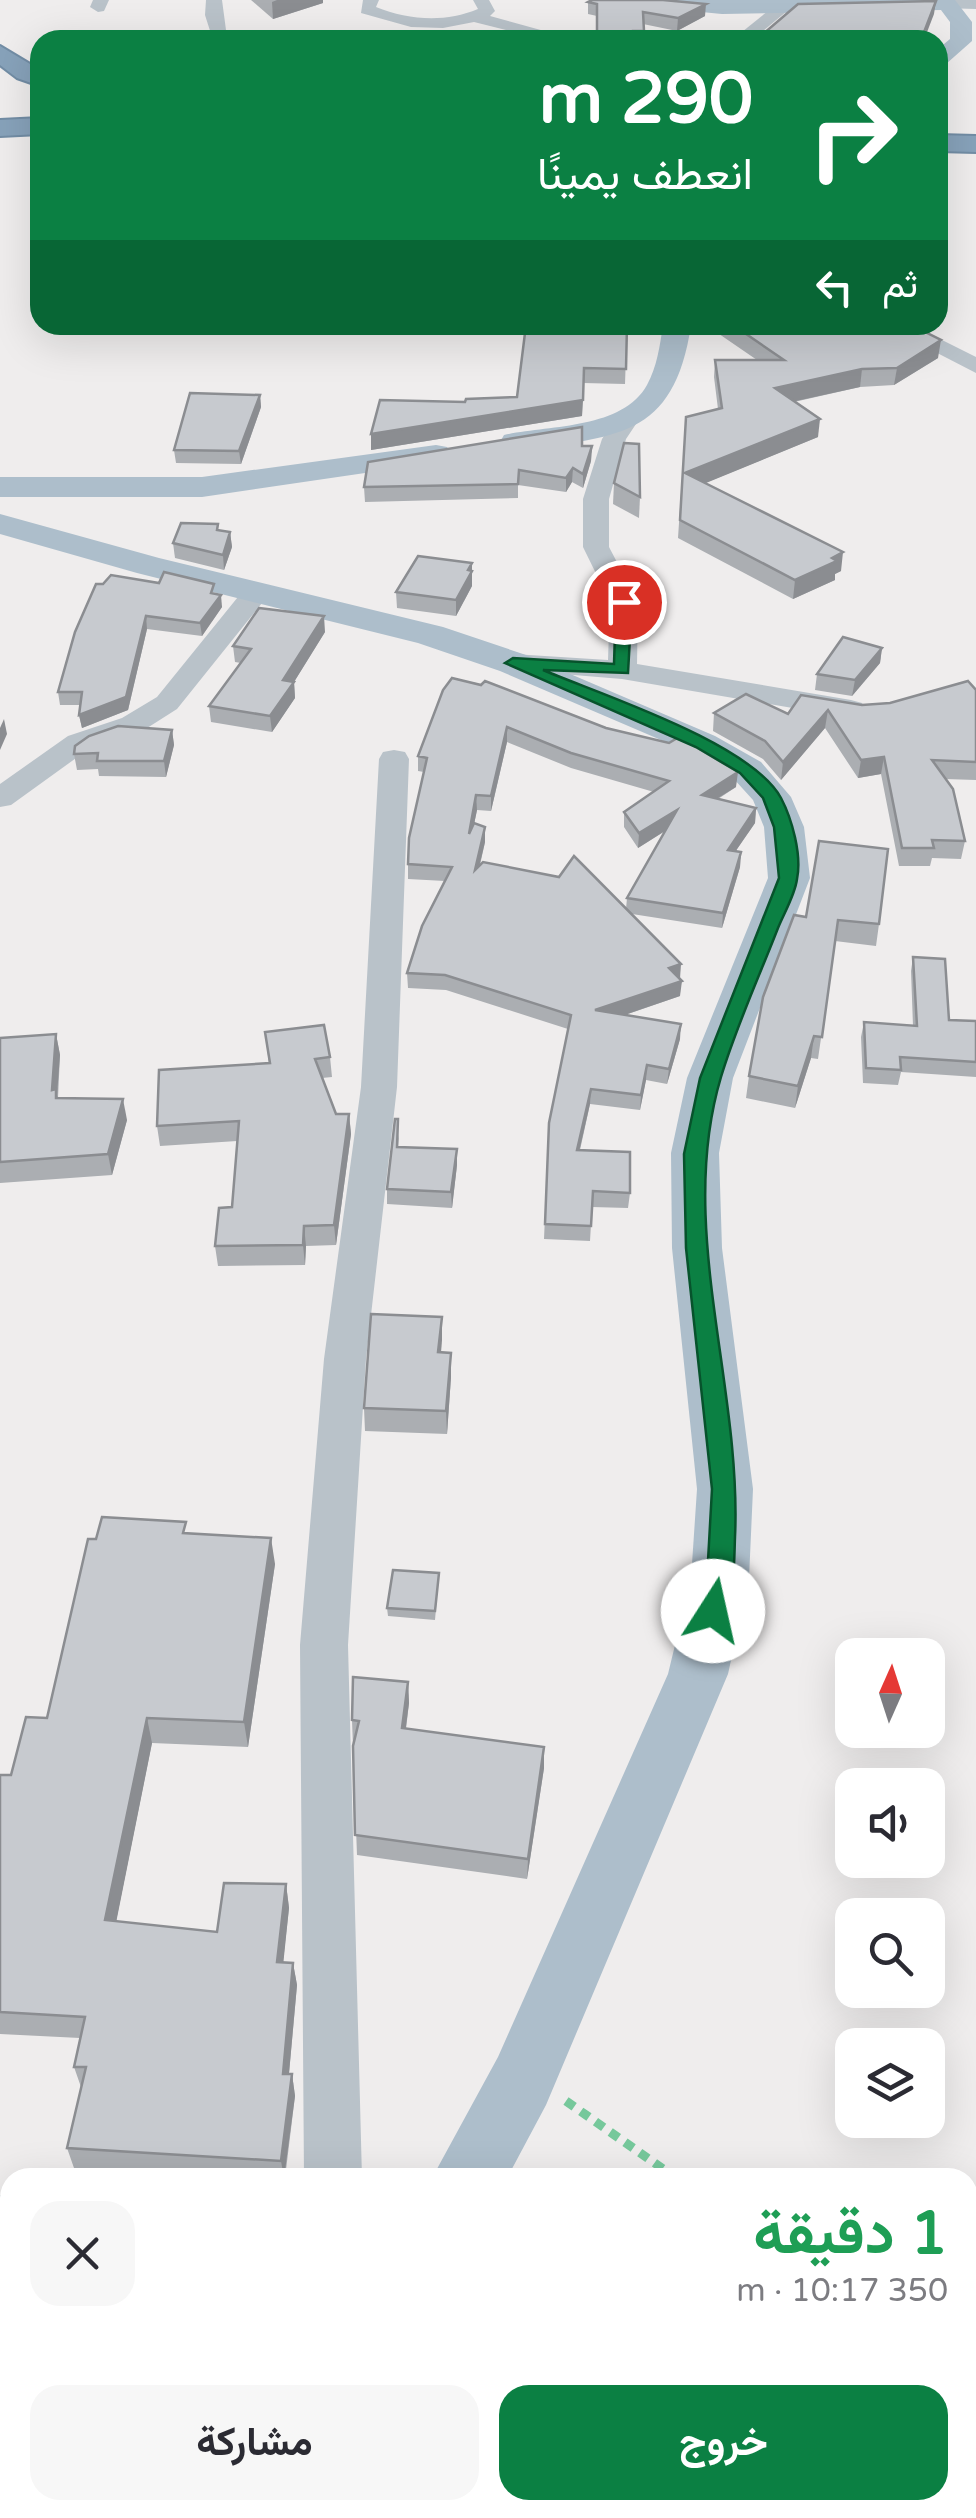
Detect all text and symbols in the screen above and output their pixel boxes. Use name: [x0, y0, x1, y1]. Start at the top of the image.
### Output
text: 290 m: [539, 58, 753, 142]
icon: right: [788, 70, 918, 200]
text: انعطف يمينًا: [537, 148, 753, 202]
icon: left: [807, 260, 862, 315]
text: ثم: [882, 262, 918, 308]
pin: [582, 560, 667, 645]
icon: arrive: [597, 575, 652, 630]
position arrow: [661, 1559, 765, 1663]
north arrow: [835, 1638, 945, 1748]
map controls: [835, 1638, 945, 2138]
button: sound: [835, 1768, 945, 1878]
button: search: [835, 1898, 945, 2008]
button: layers: [835, 2028, 945, 2138]
text: 1 دقيقة: [753, 2198, 948, 2270]
button: close: [30, 2201, 135, 2306]
text: 350 m · 10:17: [736, 2272, 948, 2310]
button: مشاركة: [30, 2385, 479, 2500]
button: خروج: [499, 2385, 948, 2500]

